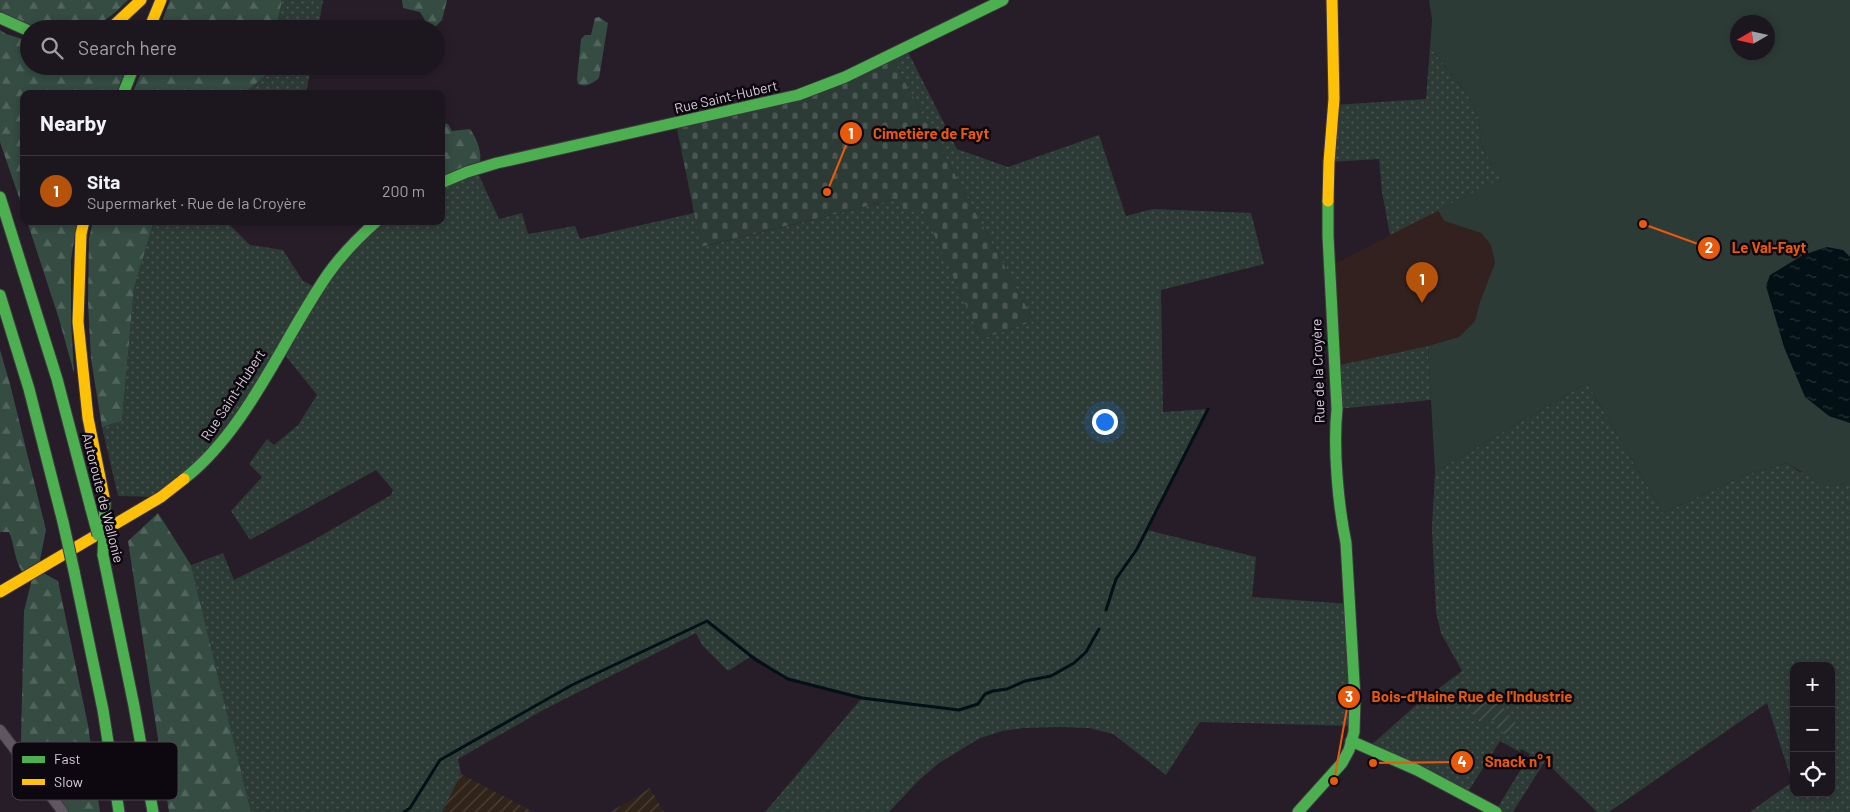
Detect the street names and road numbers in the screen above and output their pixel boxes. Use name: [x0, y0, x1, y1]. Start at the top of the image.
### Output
street label: Rue Saint-Hubert: [673, 76, 779, 117]
street label: Rue de la Croyère: [1307, 319, 1328, 424]
street label: Rue Saint-Hubert: [197, 346, 268, 443]
street label: Autoroute de Wallonie: [79, 431, 128, 565]

